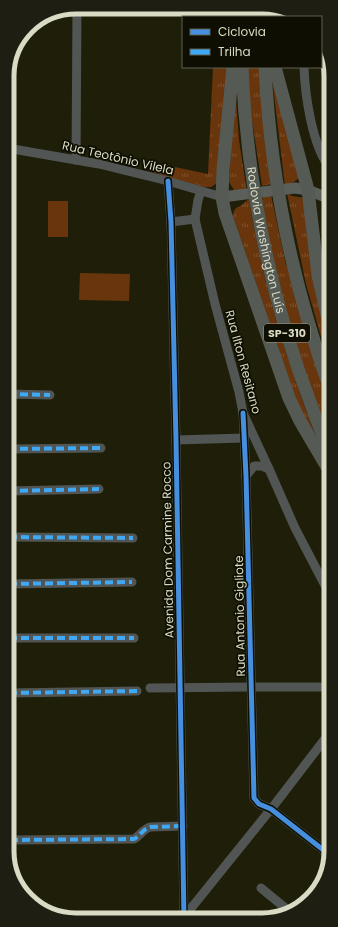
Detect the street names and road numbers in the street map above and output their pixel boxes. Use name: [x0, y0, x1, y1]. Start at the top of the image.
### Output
street label: Rua Teotônio Vilela: [61, 136, 176, 179]
street label: Rodovia Washington Luís: [243, 166, 290, 315]
street label: Rua Ilton Resitano: [221, 308, 266, 416]
road number: SP-310: [264, 324, 310, 342]
street label: Avenida Dom Carmine Rocco: [157, 461, 178, 639]
street label: Rua Antonio Gigliote: [230, 555, 249, 677]

